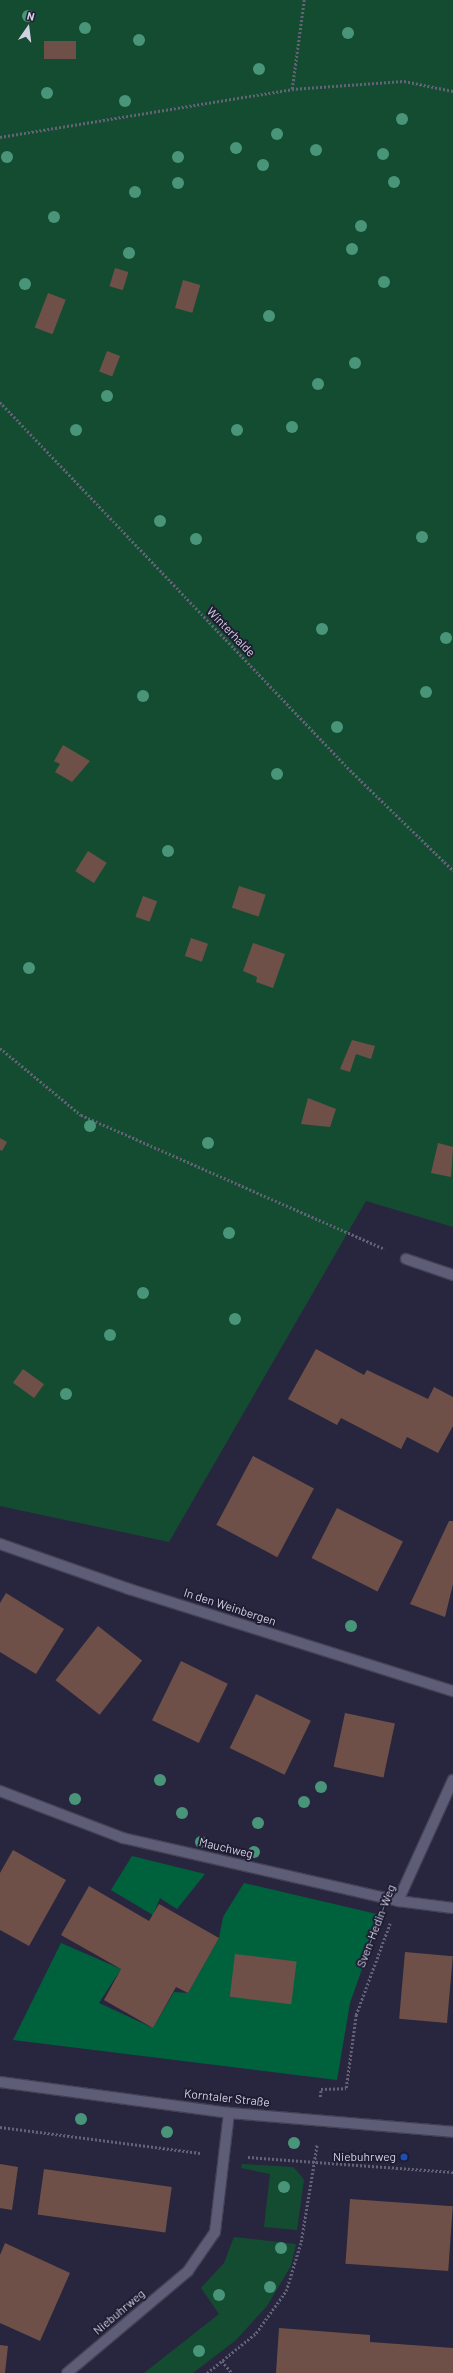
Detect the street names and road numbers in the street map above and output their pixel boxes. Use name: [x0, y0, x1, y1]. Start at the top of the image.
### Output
street label: Winterhalde: [204, 604, 258, 660]
street label: In den Weinbergen: [182, 1585, 278, 1629]
street label: Mauchweg: [198, 1835, 254, 1861]
street label: Sven-Hedin-Weg: [354, 1882, 398, 1970]
street label: Korntaler Straße: [184, 2086, 270, 2110]
street label: Niebuhrweg: [90, 2286, 148, 2338]

